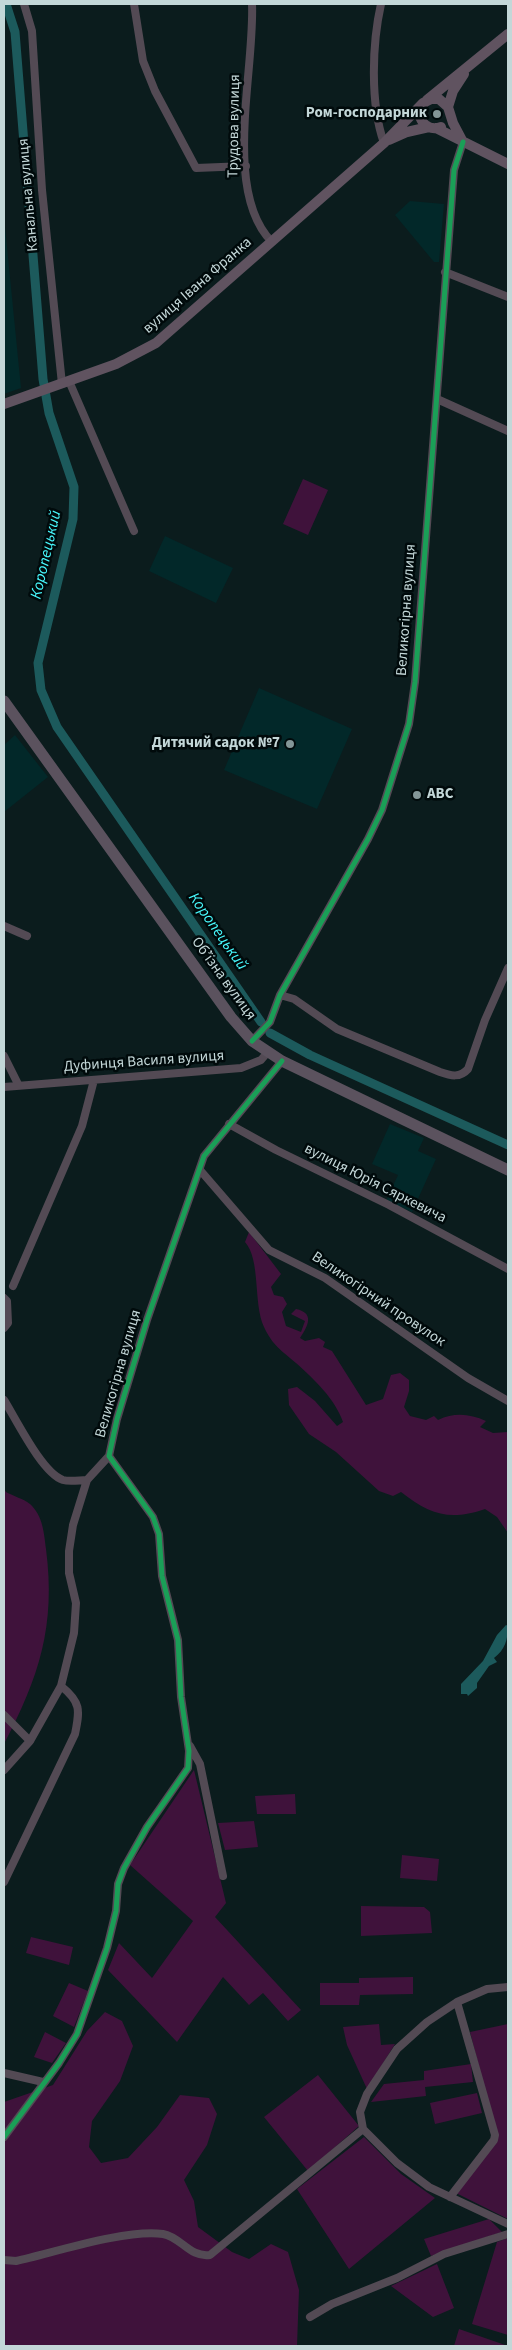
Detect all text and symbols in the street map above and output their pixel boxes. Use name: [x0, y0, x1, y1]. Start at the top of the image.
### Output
street label: Трудова вулиця: [225, 74, 245, 178]
place label: Ром-господарник: [306, 105, 427, 123]
marker: Ром-господарник: [431, 108, 443, 120]
street label: Канальна вулиця: [15, 138, 43, 252]
street label: вулиця Івана Франка: [140, 234, 256, 338]
water label: Коропецький: [28, 509, 66, 601]
street label: Великогірна вулиця: [393, 543, 421, 677]
place label: Дитячий садок №7: [152, 735, 280, 753]
marker: Дитячий садок №7: [284, 738, 296, 750]
place label: АВС: [427, 786, 453, 804]
marker: АВС: [411, 789, 423, 801]
water label: Коропецький: [183, 890, 251, 974]
street label: Обʼїзна вулиця: [187, 934, 259, 1024]
street label: Дуфинця Василя вулиця: [63, 1047, 225, 1077]
street label: вулиця Юрія Сяркевича: [301, 1140, 449, 1228]
street label: Великогірний провулок: [308, 1249, 448, 1351]
street label: Великогірна вулиця: [92, 1308, 146, 1440]

